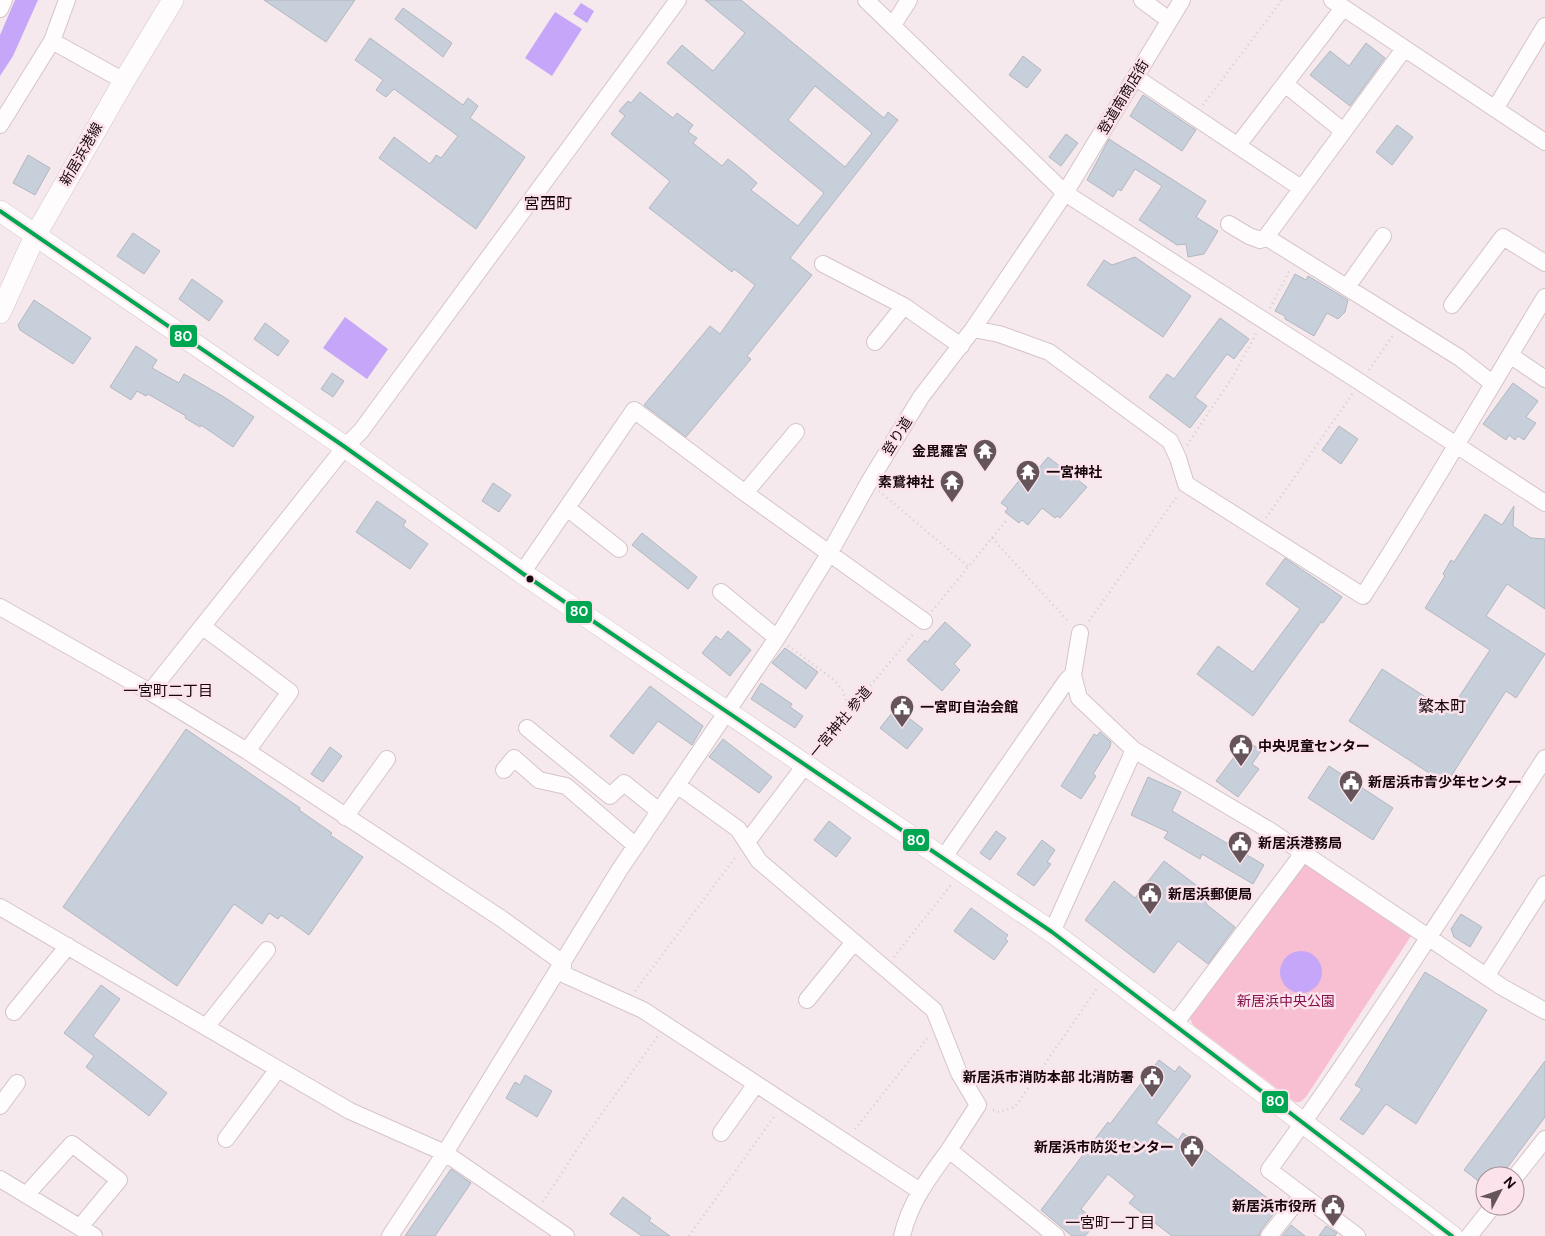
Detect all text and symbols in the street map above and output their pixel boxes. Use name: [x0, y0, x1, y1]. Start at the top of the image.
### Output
street label: 登道南商店街: [1094, 56, 1152, 138]
street label: 新居浜港線: [56, 119, 106, 189]
district label: 宮西町: [524, 193, 572, 214]
line badge: 80: [169, 324, 198, 348]
text: 80: [174, 327, 193, 345]
street label: 登り道: [878, 413, 916, 459]
temple icon: 金毘羅宮: [972, 438, 998, 472]
place label: 金毘羅宮: [912, 442, 968, 460]
temple icon: 一宮神社: [1015, 459, 1041, 493]
place label: 一宮神社: [1046, 463, 1102, 481]
temple icon: 素鵞神社: [939, 469, 965, 503]
place label: 素鵞神社: [878, 473, 934, 491]
unlabelled marker: [525, 574, 535, 584]
line badge: 80: [565, 600, 593, 624]
text: 80: [570, 602, 589, 620]
district label: 一宮町二丁目: [123, 681, 213, 701]
street label: 一宮神社 参道: [805, 683, 875, 761]
public building icon: 一宮町自治会館: [889, 694, 915, 728]
district label: 繁本町: [1418, 696, 1466, 717]
place label: 一宮町自治会館: [920, 698, 1018, 716]
public building icon: 中央児童センター: [1228, 733, 1254, 767]
place label: 中央児童センター: [1258, 737, 1370, 755]
public building icon: 新居浜市青少年センター: [1338, 769, 1364, 803]
place label: 新居浜市青少年センター: [1368, 773, 1522, 791]
line badge: 80: [902, 828, 930, 852]
public building icon: 新居浜港務局: [1227, 830, 1253, 864]
text: 80: [907, 831, 926, 849]
place label: 新居浜港務局: [1258, 834, 1342, 852]
public building icon: 新居浜郵便局: [1137, 881, 1163, 915]
place label: 新居浜郵便局: [1168, 885, 1252, 903]
park label: 新居浜中央公園: [1237, 992, 1335, 1010]
public building icon: 新居浜市消防本部 北消防署: [1139, 1064, 1165, 1098]
place label: 新居浜市消防本部 北消防署: [963, 1068, 1134, 1086]
line badge: 80: [1261, 1090, 1289, 1114]
text: 80: [1266, 1092, 1285, 1110]
public building icon: 新居浜市防災センター: [1179, 1134, 1205, 1168]
place label: 新居浜市防災センター: [1034, 1138, 1174, 1156]
north arrow: [1475, 1166, 1525, 1216]
text: N: [1500, 1173, 1520, 1192]
public building icon: 新居浜市役所: [1320, 1193, 1346, 1227]
place label: 新居浜市役所: [1232, 1197, 1316, 1215]
district label: 一宮町一丁目: [1065, 1213, 1155, 1233]

